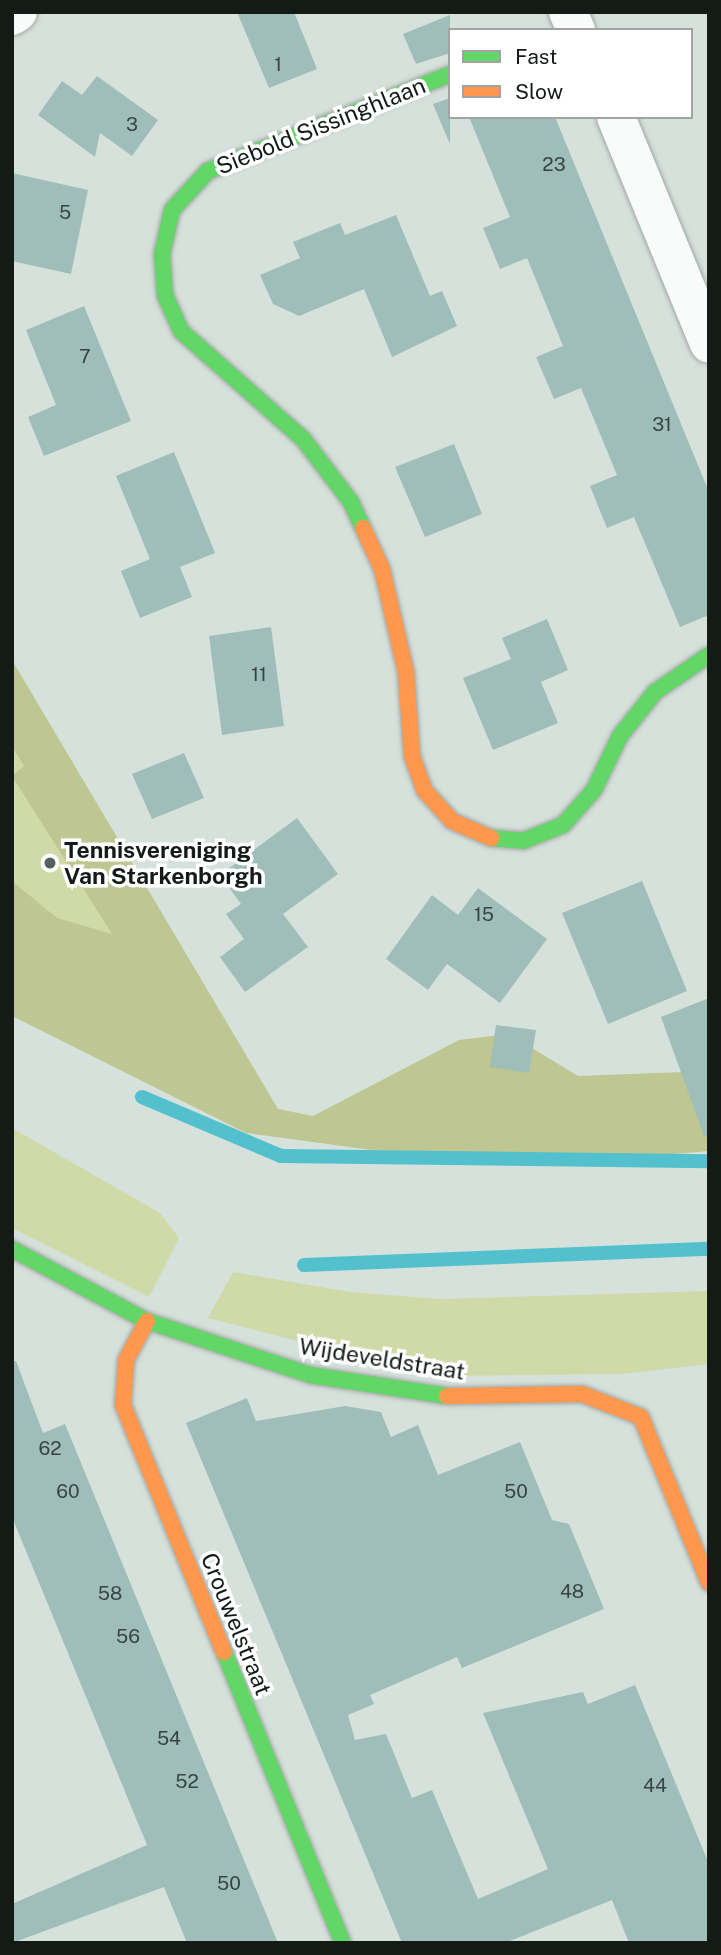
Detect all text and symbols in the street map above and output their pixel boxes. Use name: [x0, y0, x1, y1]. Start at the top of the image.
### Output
legend: [448, 28, 693, 119]
text: Fast: [515, 44, 557, 69]
house number: 1: [274, 54, 282, 76]
street label: Siebold Sissinghlaan: [212, 71, 430, 181]
text: Slow: [515, 79, 563, 104]
house number: 3: [126, 114, 138, 136]
house number: 23: [542, 154, 566, 176]
house number: 5: [59, 202, 71, 224]
house number: 7: [79, 346, 91, 368]
house number: 31: [652, 414, 672, 436]
house number: 11: [251, 664, 267, 686]
place label: Tennisvereniging Van Starkenborgh: [64, 836, 263, 890]
marker: Tennisvereniging Van Starkenborgh: [42, 855, 58, 871]
house number: 15: [474, 904, 494, 926]
street label: Wijdeveldstraat: [297, 1332, 467, 1386]
house number: 62: [38, 1438, 62, 1460]
house number: 60: [56, 1481, 80, 1503]
house number: 50: [504, 1481, 528, 1503]
street label: Crouwelstraat: [195, 1549, 277, 1699]
house number: 48: [560, 1581, 584, 1603]
house number: 58: [98, 1583, 122, 1605]
house number: 56: [116, 1626, 140, 1648]
house number: 54: [157, 1728, 181, 1750]
house number: 52: [175, 1771, 199, 1793]
house number: 44: [643, 1775, 667, 1797]
house number: 50: [217, 1873, 241, 1895]

